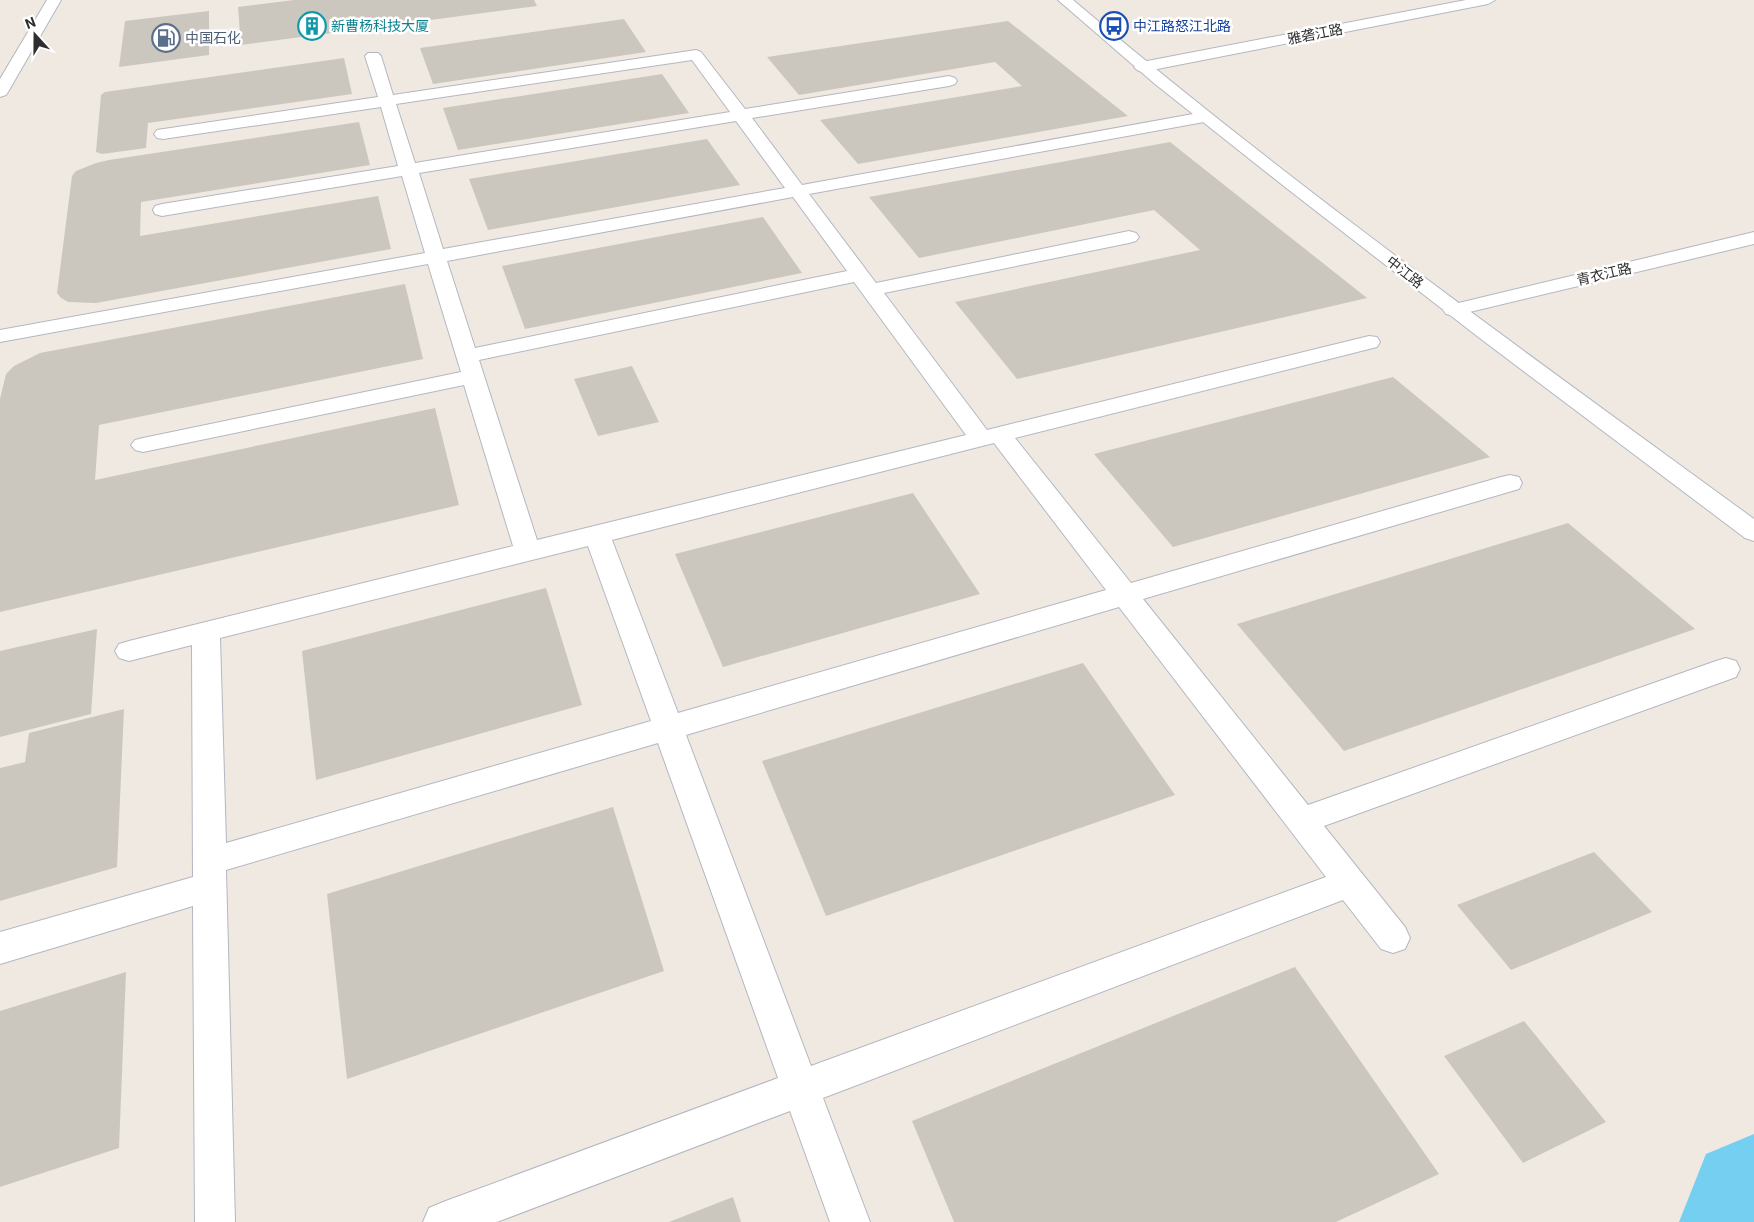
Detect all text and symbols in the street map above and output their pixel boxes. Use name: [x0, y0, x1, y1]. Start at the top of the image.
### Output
north arrow: [10, 10, 60, 60]
building icon: 新曹杨科技大厦: [297, 11, 327, 41]
bus stop icon: 中江路怒江北路: [1099, 11, 1129, 41]
text: N: [23, 14, 38, 32]
place label: 新曹杨科技大厦: [331, 18, 429, 34]
place label: 中江路怒江北路: [1133, 18, 1231, 34]
street label: 雅砻江路: [1286, 21, 1344, 47]
fuel station icon: 中国石化: [151, 23, 181, 53]
place label: 中国石化: [185, 30, 241, 46]
street label: 中江路: [1384, 253, 1426, 291]
street label: 青衣江路: [1575, 260, 1633, 288]

